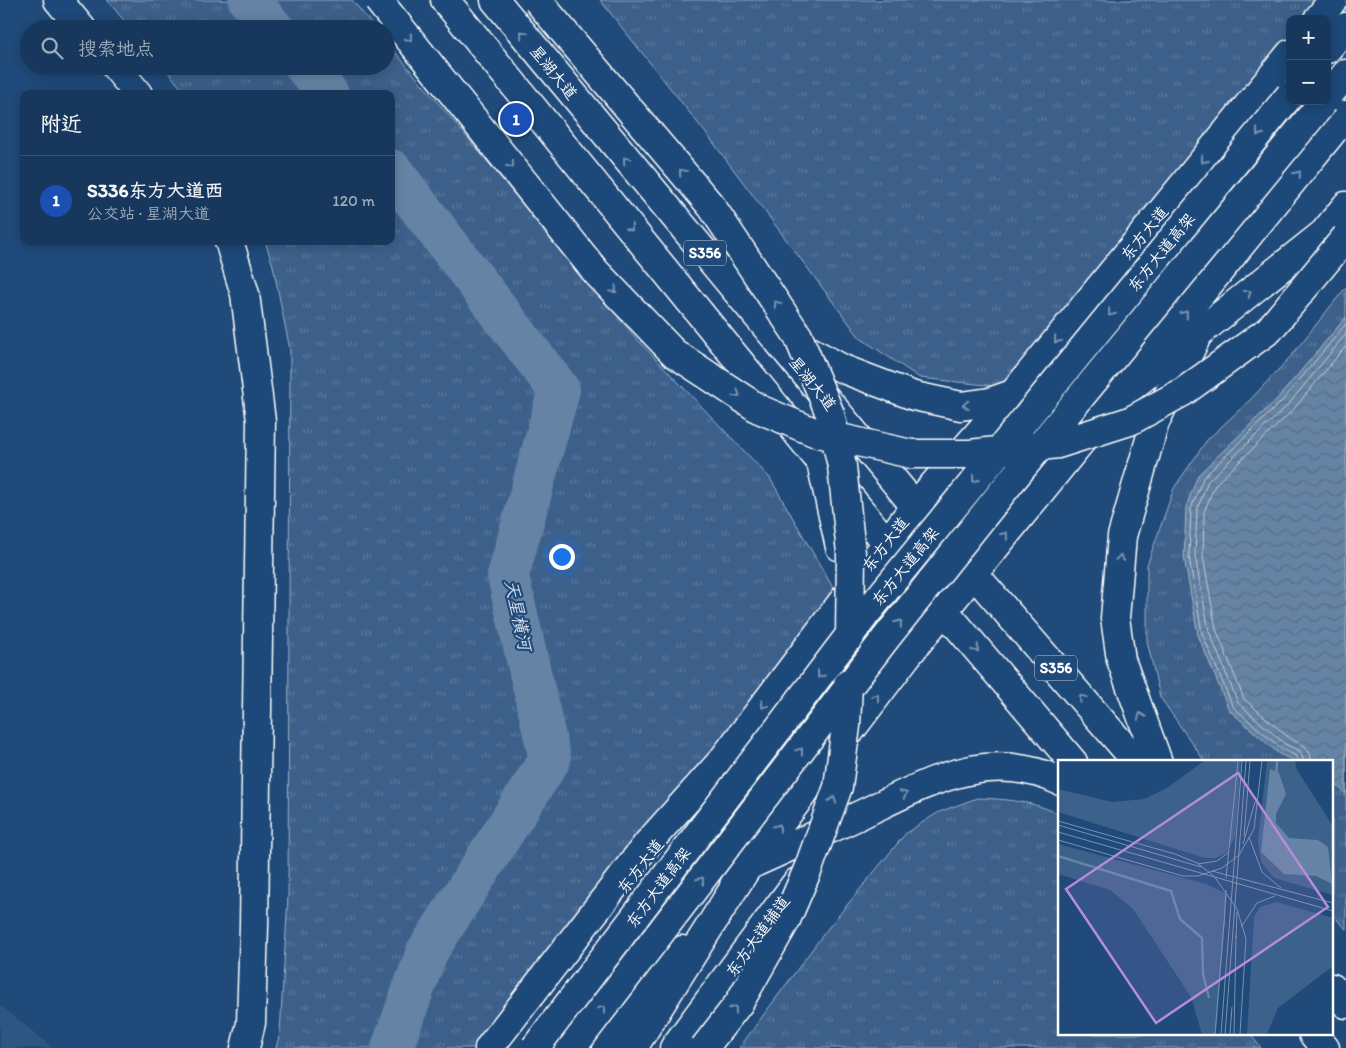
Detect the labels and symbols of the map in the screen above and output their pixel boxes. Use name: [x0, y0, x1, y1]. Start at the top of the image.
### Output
one-way arrow: [521, 31, 529, 40]
one-way arrow: [403, 32, 411, 41]
street label: 星湖大道: [526, 41, 581, 103]
pin: 1: [500, 100, 532, 138]
one-way arrow: [1256, 127, 1264, 136]
one-way arrow: [1200, 154, 1209, 163]
one-way arrow: [623, 156, 632, 165]
one-way arrow: [505, 159, 513, 168]
one-way arrow: [680, 169, 688, 178]
one-way arrow: [1292, 171, 1300, 180]
street label: 东方大道: [1117, 202, 1172, 264]
street label: 东方大道高架: [1124, 209, 1199, 296]
one-way arrow: [624, 222, 632, 231]
road number: S356: [684, 240, 726, 266]
one-way arrow: [608, 284, 617, 293]
one-way arrow: [1243, 289, 1252, 298]
one-way arrow: [773, 300, 783, 309]
one-way arrow: [1109, 307, 1117, 316]
one-way arrow: [1179, 311, 1187, 320]
one-way arrow: [1055, 334, 1063, 343]
street label: 星湖大道: [785, 352, 840, 414]
one-way arrow: [732, 388, 741, 397]
one-way arrow: [962, 399, 970, 410]
one-way arrow: [973, 473, 981, 482]
street label: 东方大道: [858, 513, 913, 575]
street label: 东方大道高架: [868, 523, 943, 610]
one-way arrow: [1000, 532, 1009, 541]
your location: [549, 544, 575, 570]
one-way arrow: [1115, 553, 1126, 561]
water label: 天星横河: [500, 577, 537, 655]
one-way arrow: [893, 619, 902, 628]
one-way arrow: [971, 643, 980, 652]
road number: S356: [1035, 656, 1077, 680]
one-way arrow: [817, 669, 825, 678]
one-way arrow: [870, 694, 878, 703]
one-way arrow: [1079, 695, 1088, 704]
one-way arrow: [761, 699, 770, 709]
one-way arrow: [1137, 712, 1147, 721]
one-way arrow: [794, 748, 802, 757]
inset map: [1058, 760, 1334, 1036]
one-way arrow: [899, 790, 908, 800]
one-way arrow: [827, 797, 837, 805]
one-way arrow: [772, 824, 780, 833]
street label: 东方大道: [613, 835, 668, 897]
street label: 东方大道高架: [622, 843, 695, 931]
one-way arrow: [695, 877, 703, 886]
street label: 东方大道辅道: [722, 892, 793, 981]
one-way arrow: [596, 1005, 605, 1015]
one-way arrow: [728, 1006, 736, 1015]

